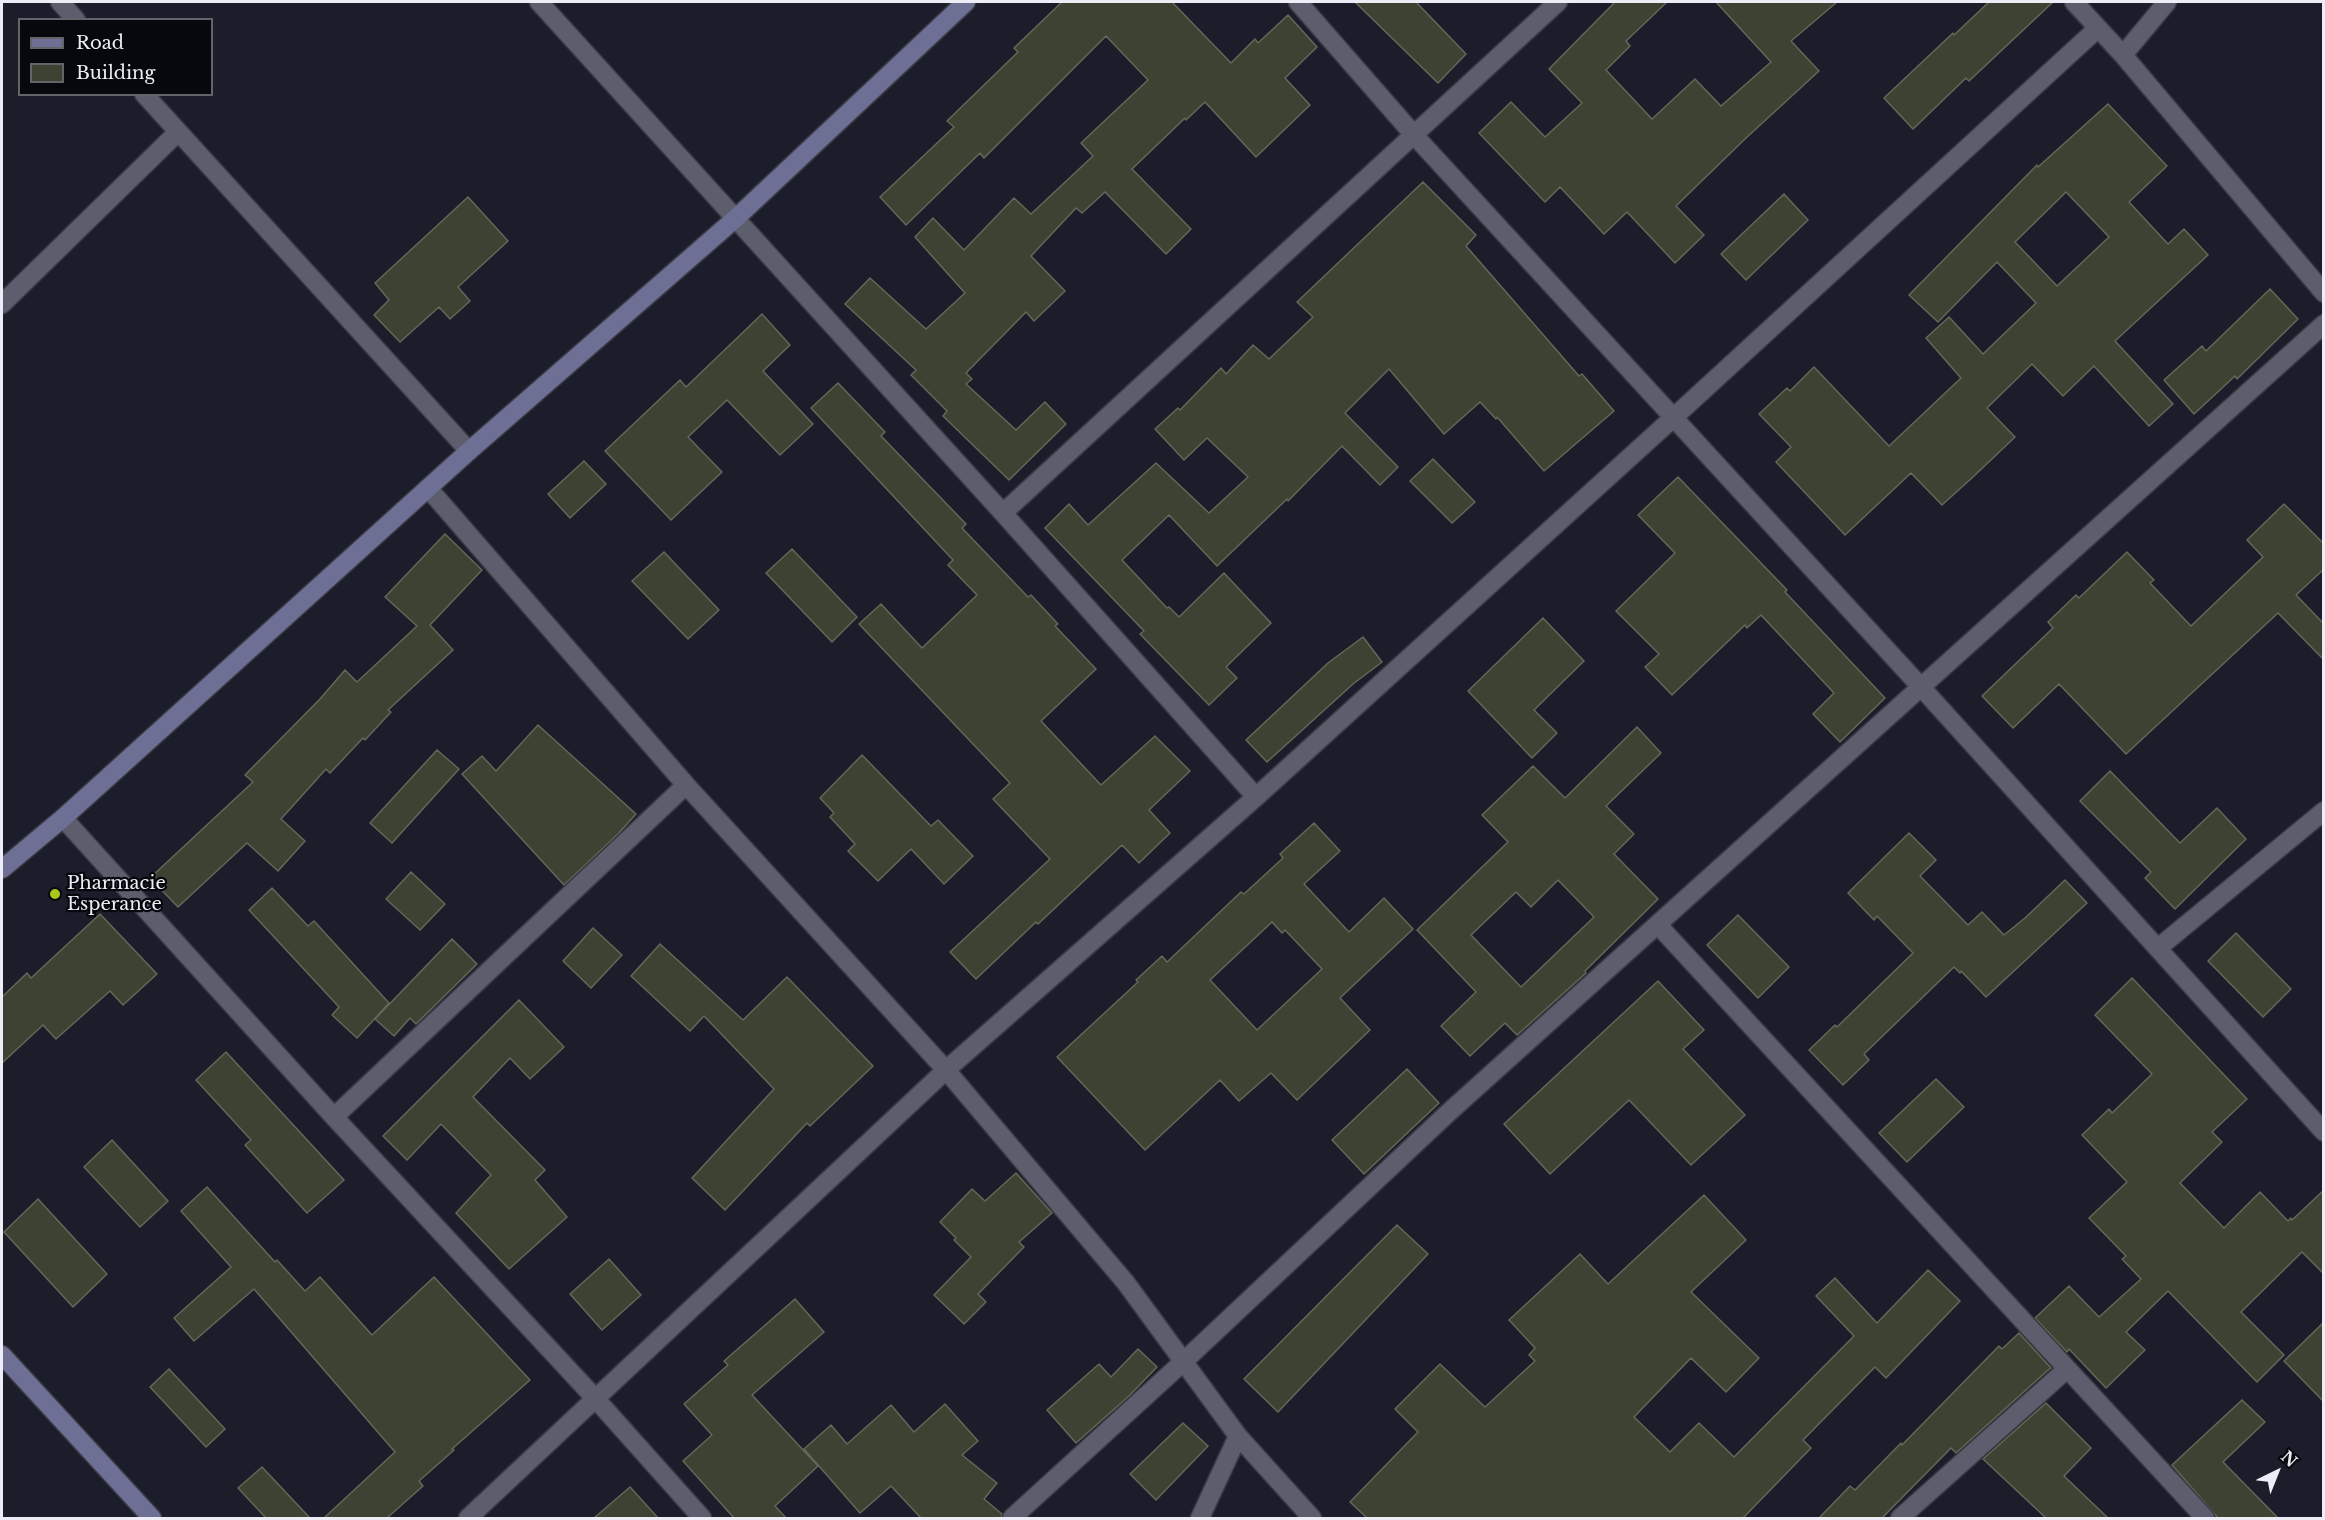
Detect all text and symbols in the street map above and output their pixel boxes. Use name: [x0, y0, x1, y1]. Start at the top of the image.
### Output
legend: [18, 18, 213, 96]
text: Road: [76, 32, 124, 54]
text: Building: [76, 62, 155, 84]
place label: Pharmacie Esperance: [67, 873, 166, 916]
marker: Pharmacie Esperance: [48, 887, 62, 901]
north arrow: [2247, 1442, 2307, 1502]
text: N: [2277, 1446, 2302, 1471]

